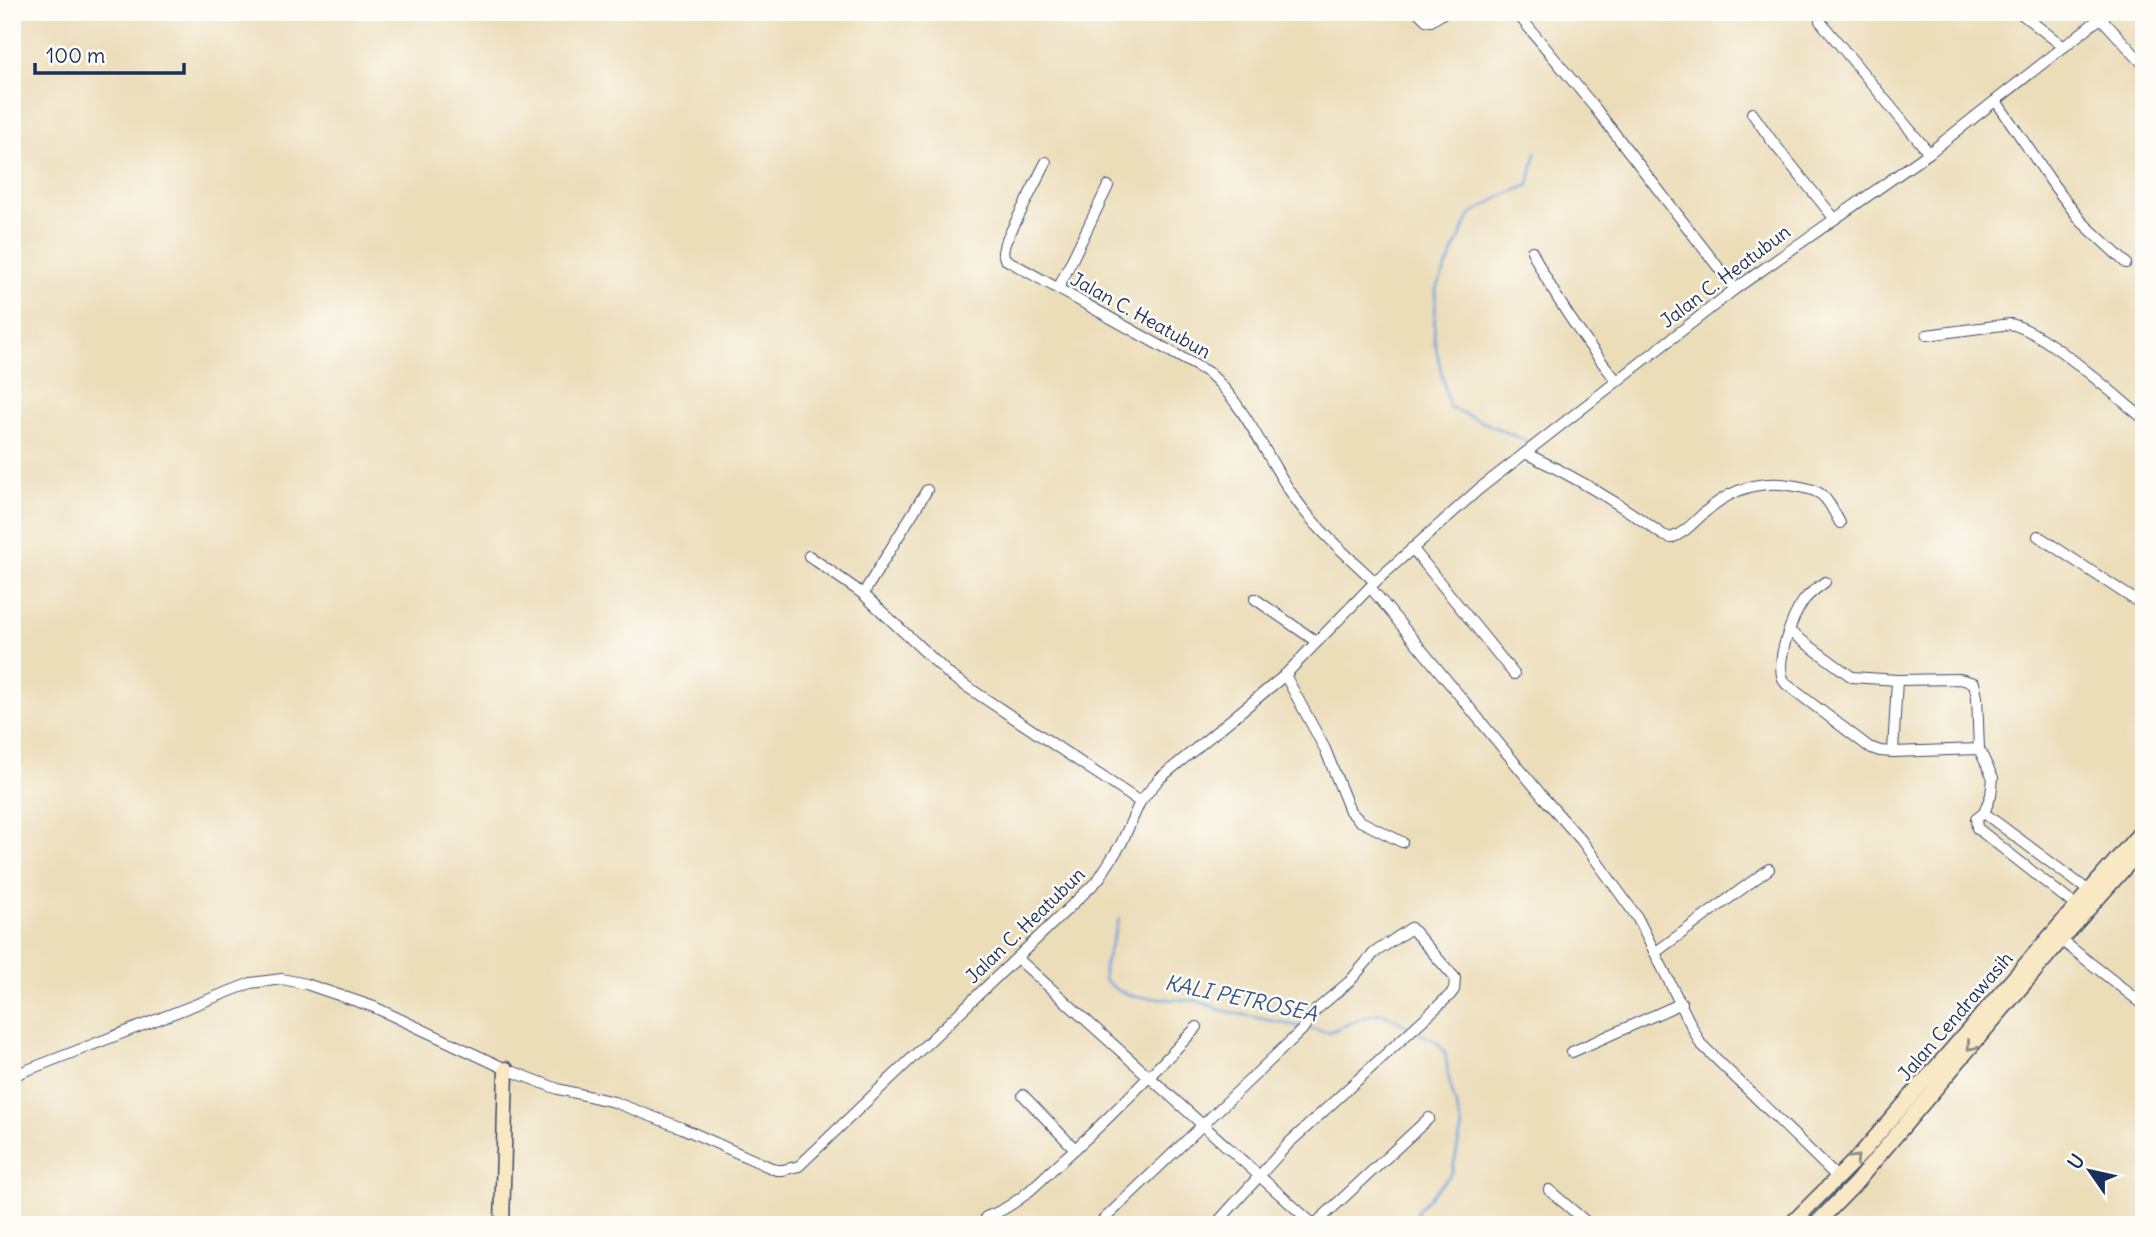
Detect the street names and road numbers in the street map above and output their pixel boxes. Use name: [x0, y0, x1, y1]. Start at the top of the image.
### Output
street label: Jalan C. Heatubun: [1655, 219, 1795, 333]
street label: Jalan C. Heatubun: [1067, 267, 1215, 363]
street label: Jalan C. Heatubun: [960, 862, 1090, 988]
street label: Jalan Cendrawasih: [1892, 946, 2018, 1086]

